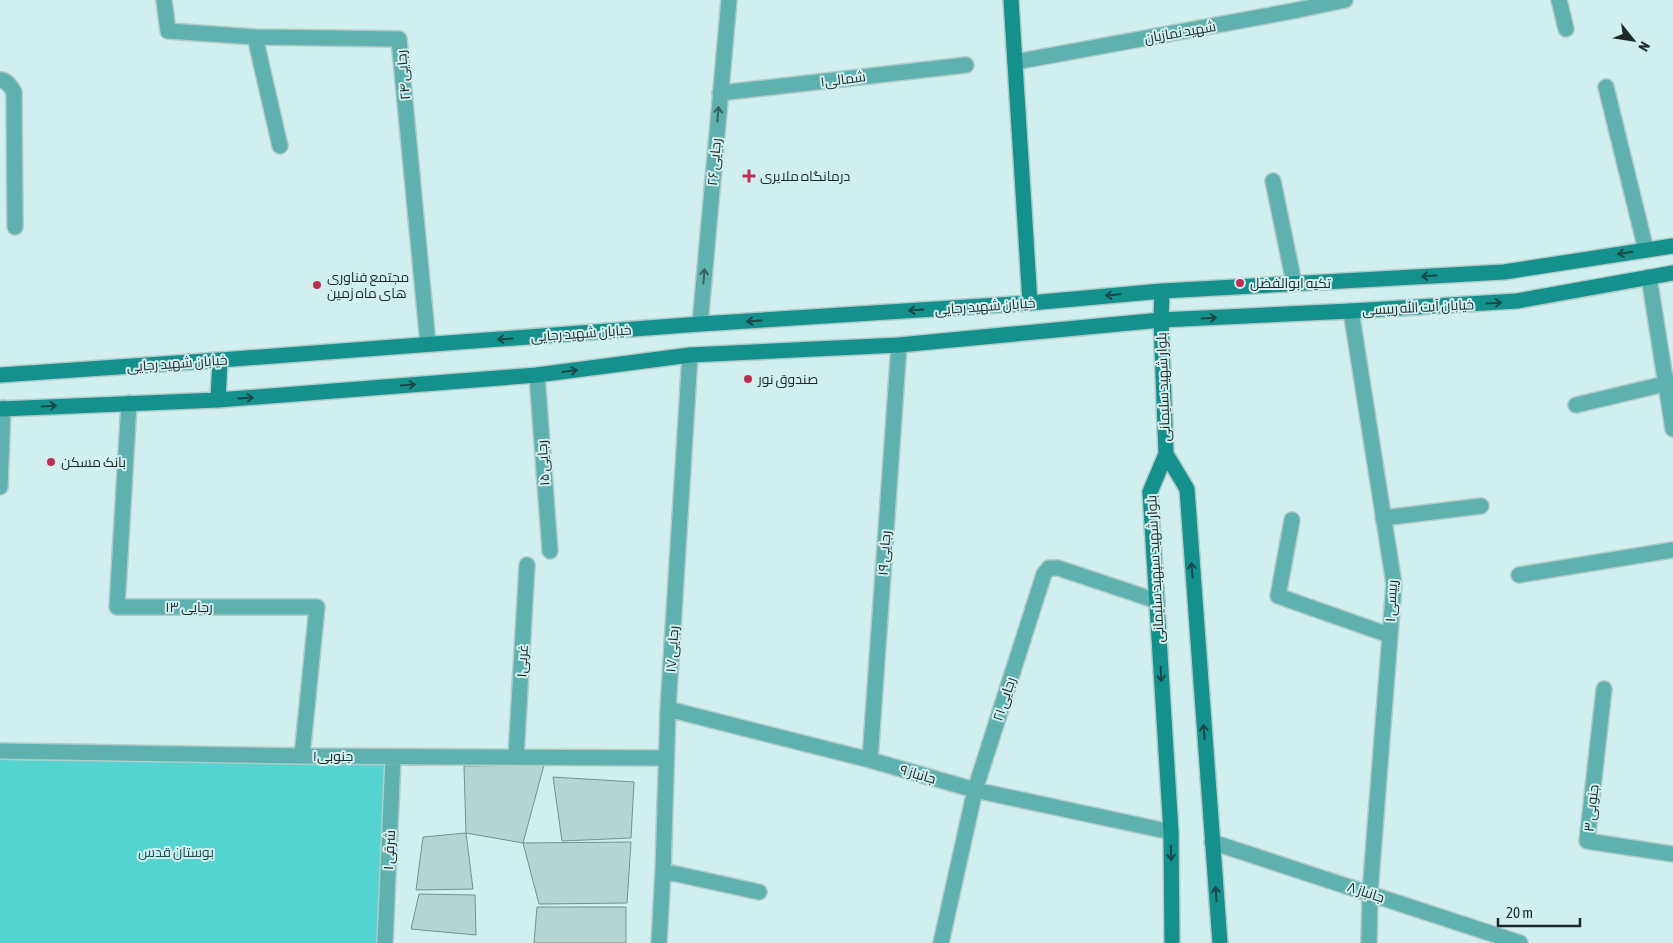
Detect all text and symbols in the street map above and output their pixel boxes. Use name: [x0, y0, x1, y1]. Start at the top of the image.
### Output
north arrow: [1608, 15, 1658, 65]
street label: شهید نمازیان: [1143, 18, 1217, 46]
text: N: [1635, 39, 1653, 54]
street label: رجایی ۲۴: [393, 49, 413, 101]
street label: شمالی۱: [819, 68, 867, 90]
one-way arrow: [713, 106, 723, 122]
street label: رجایی ۲۶: [704, 138, 724, 186]
place label: درمانگاه ملایری: [760, 168, 850, 184]
marker: درمانگاه ملایری: [742, 169, 756, 183]
one-way arrow: [1617, 249, 1633, 259]
one-way arrow: [700, 268, 709, 284]
place label: مجتمع فناوری های ماه زمین: [327, 269, 409, 301]
one-way arrow: [1421, 272, 1437, 281]
place label: تکیه ابوالفضل: [1250, 275, 1331, 291]
marker: تکیه ابوالفضل: [1234, 277, 1246, 289]
marker: مجتمع فناوری های ماه زمین: [311, 279, 323, 291]
one-way arrow: [1105, 290, 1121, 300]
street label: خیابان شهید رجایی: [934, 294, 1036, 318]
street label: خیابان آیت الله رییسی: [1361, 295, 1475, 318]
one-way arrow: [1486, 298, 1502, 307]
one-way arrow: [909, 306, 925, 315]
one-way arrow: [1201, 313, 1217, 322]
one-way arrow: [746, 316, 762, 326]
street label: خیابان شهید رجایی: [530, 321, 632, 345]
street label: بلوار شهید سلیمانی: [1153, 332, 1173, 442]
one-way arrow: [497, 334, 513, 343]
street label: خیابان شهید رجایی: [126, 351, 228, 375]
one-way arrow: [562, 366, 578, 376]
place label: صندوق نور: [757, 371, 818, 388]
marker: صندوق نور: [742, 373, 754, 385]
one-way arrow: [400, 381, 416, 390]
one-way arrow: [238, 393, 254, 402]
one-way arrow: [40, 402, 56, 411]
street label: رجایی ۱۵: [533, 440, 553, 486]
place label: بانک مسکن: [61, 454, 126, 470]
marker: بانک مسکن: [45, 456, 57, 468]
street label: بلوار شهید سپهبد سلیمانی: [1143, 495, 1169, 643]
street label: رجایی ۱۹: [874, 530, 894, 576]
one-way arrow: [1188, 563, 1197, 579]
street label: رییسی ۱: [1382, 580, 1400, 622]
street label: رجایی ۱۳: [165, 599, 213, 615]
street label: رجایی ۱۷: [662, 625, 682, 673]
street label: غربی۱: [513, 644, 531, 678]
one-way arrow: [1156, 665, 1165, 681]
street label: رجایی ۲۱: [989, 675, 1019, 723]
one-way arrow: [1200, 725, 1209, 741]
street label: جنوبی۱: [313, 748, 353, 764]
street label: جانباز ۹: [898, 761, 938, 787]
street label: جنوبی ۳: [1581, 784, 1601, 832]
street label: شرقی ۱: [380, 830, 398, 870]
park label: بوستان قدس: [138, 844, 214, 860]
one-way arrow: [1166, 845, 1176, 861]
street label: جانباز ۸: [1345, 878, 1387, 906]
one-way arrow: [1212, 887, 1221, 903]
scale bar: [1498, 896, 1580, 928]
text: 20 m: [1506, 904, 1533, 921]

